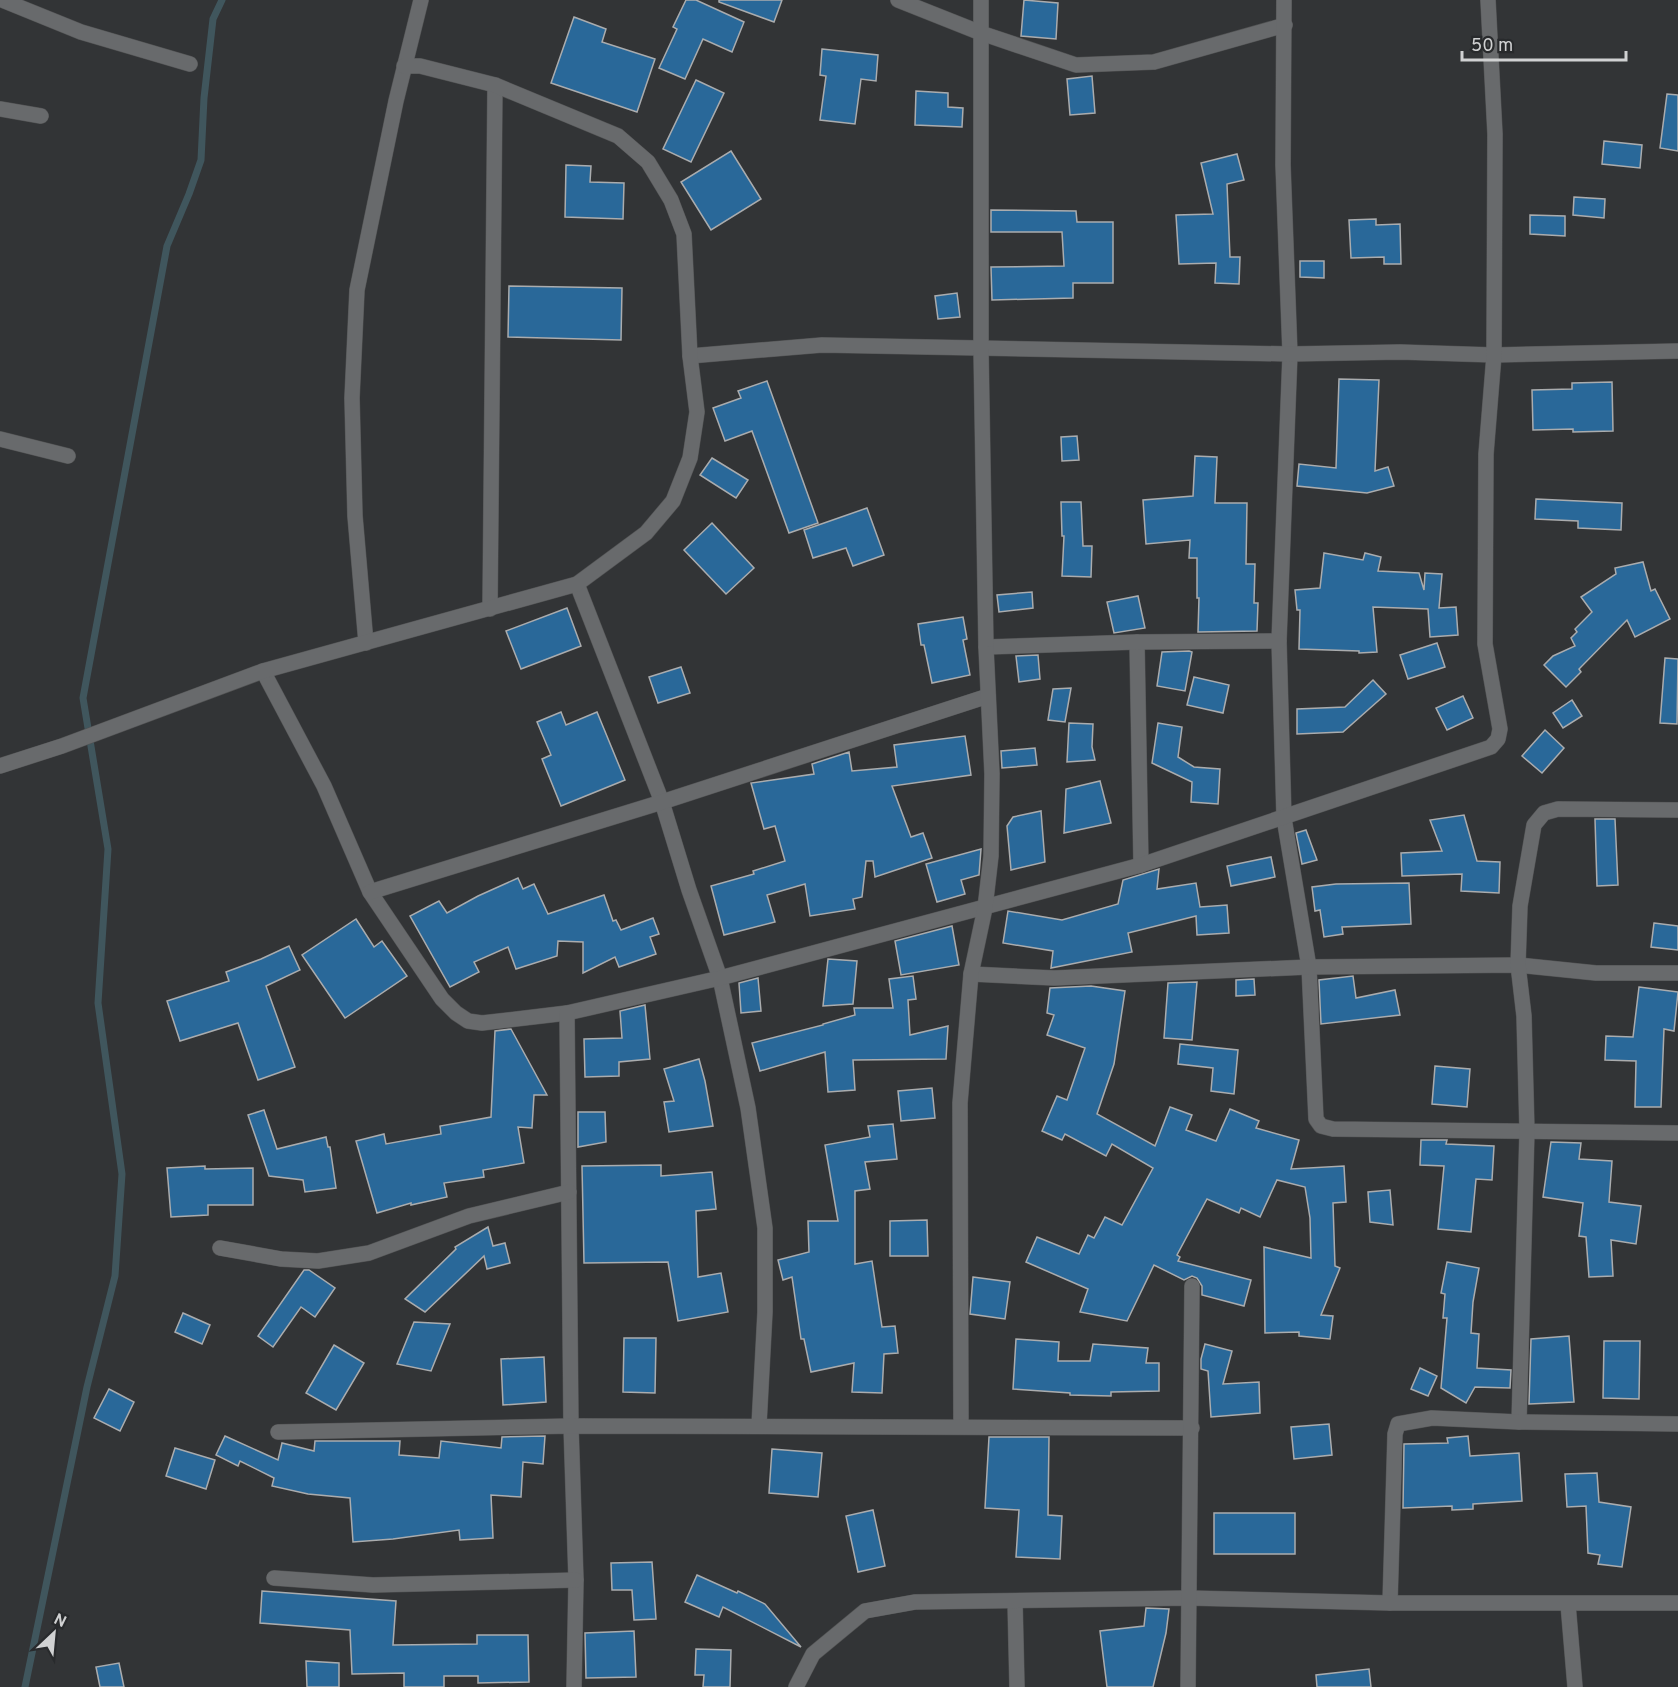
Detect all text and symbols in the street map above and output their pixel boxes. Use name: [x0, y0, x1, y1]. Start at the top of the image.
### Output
scale bar: [1462, 24, 1626, 62]
text: 50 m: [1471, 35, 1513, 58]
north arrow: [24, 1603, 84, 1663]
text: N: [50, 1610, 69, 1633]

